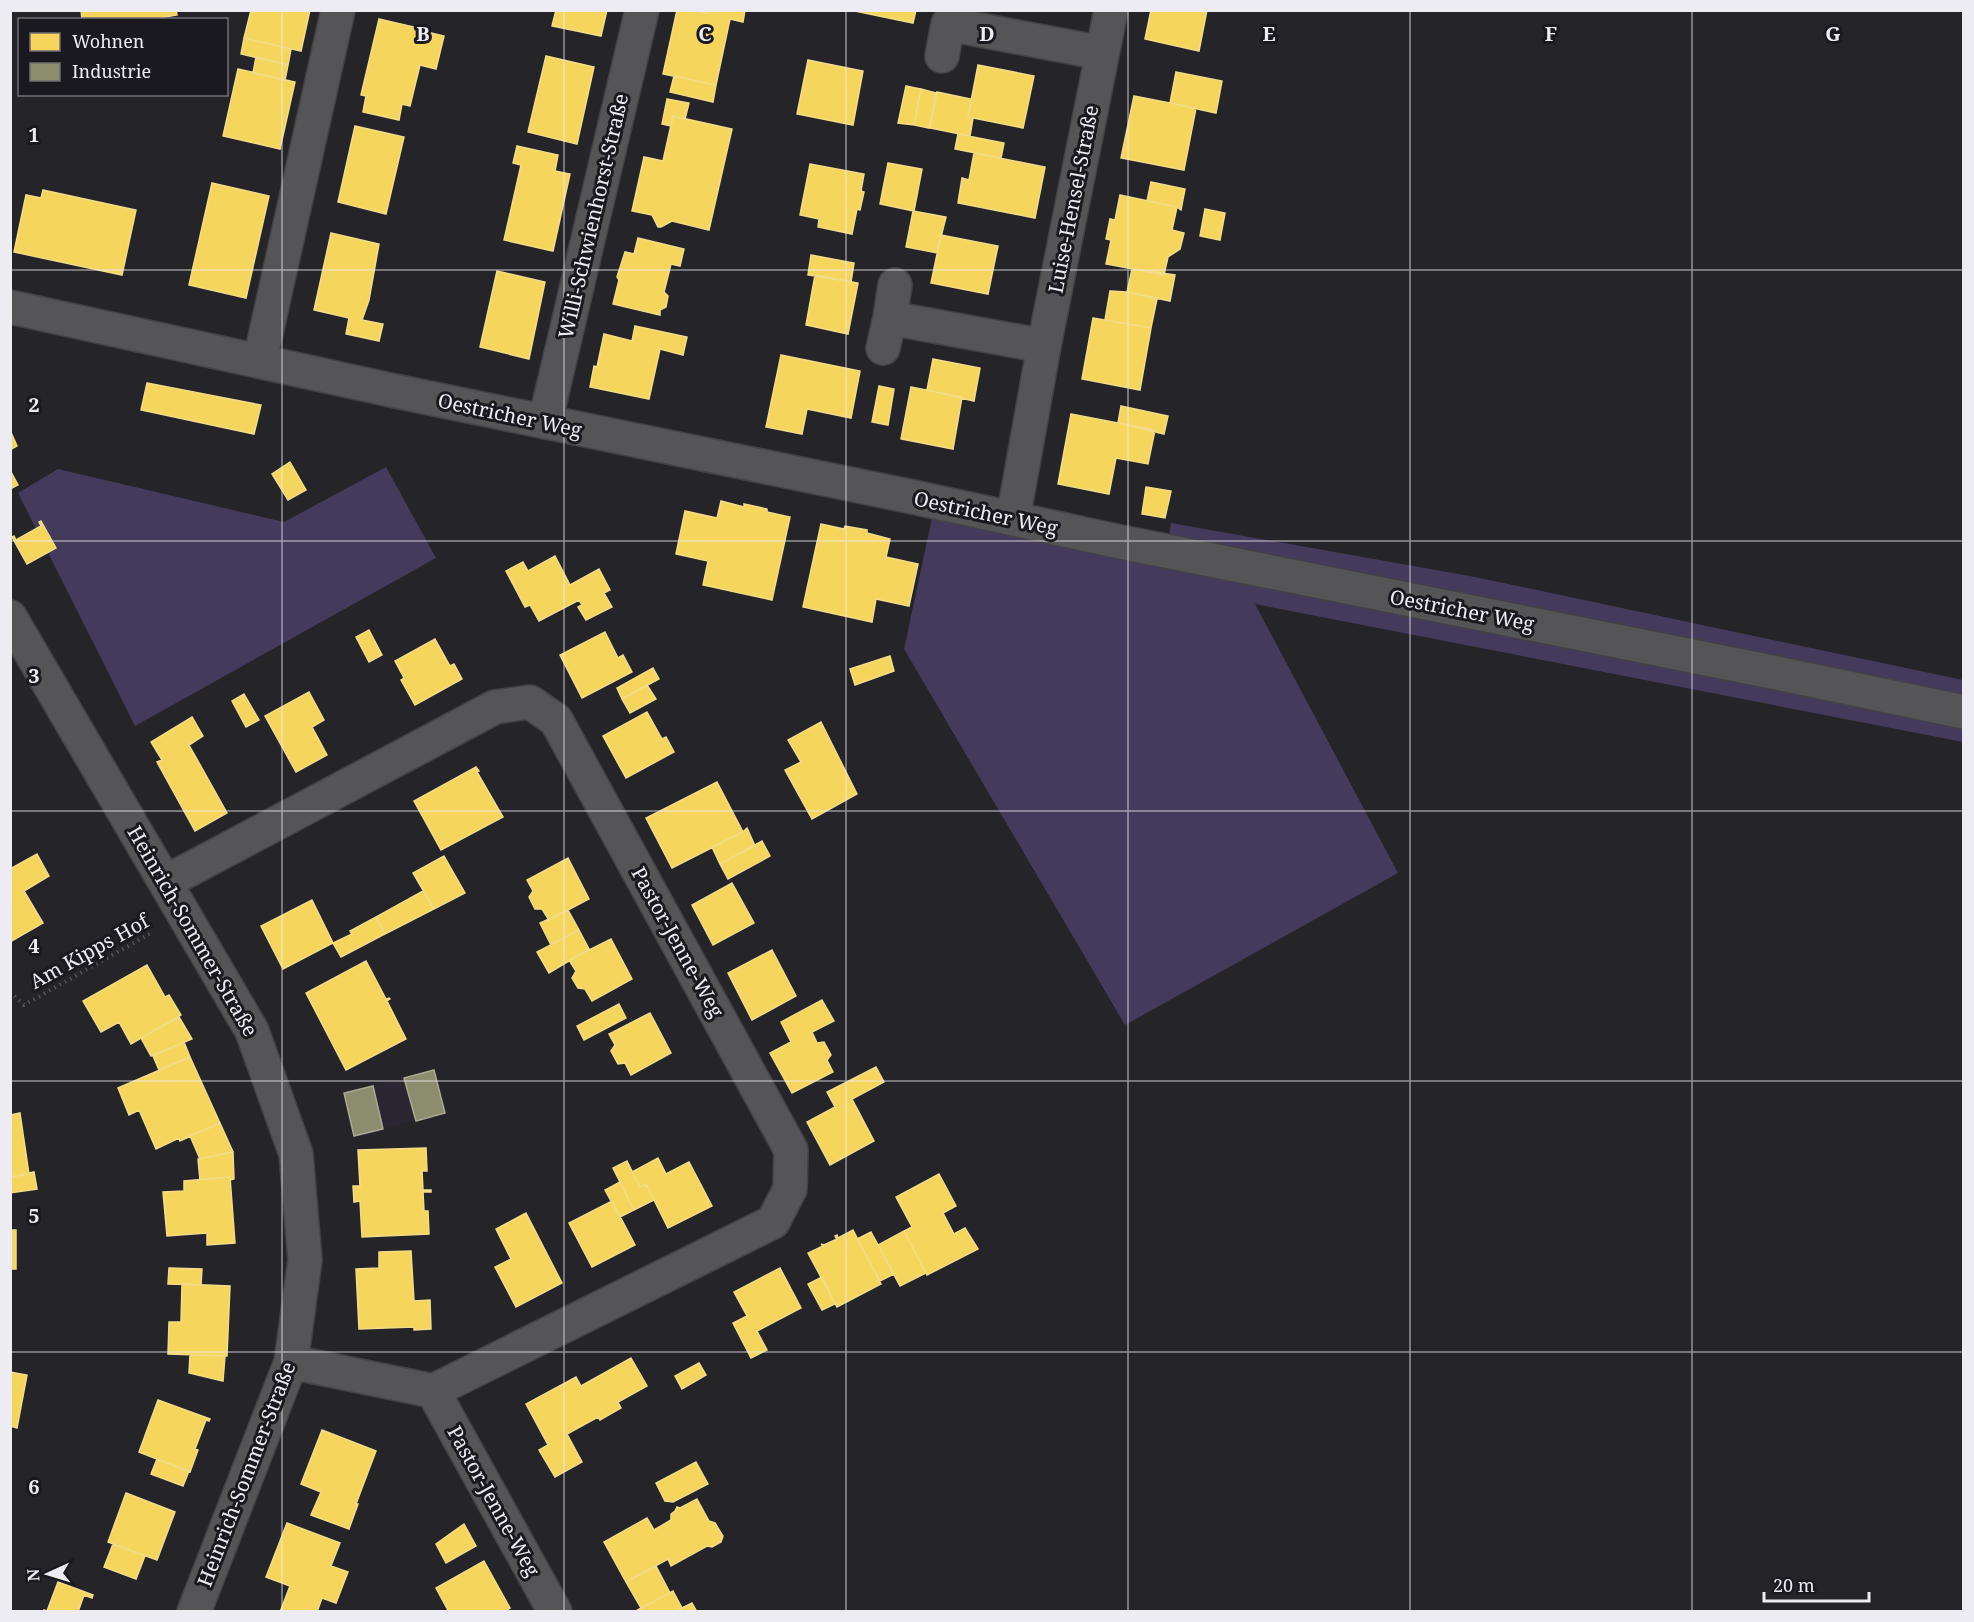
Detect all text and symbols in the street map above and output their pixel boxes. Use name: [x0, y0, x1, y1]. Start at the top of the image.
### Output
legend: [18, 18, 228, 96]
text: B: [416, 20, 430, 47]
text: C: [698, 20, 712, 47]
text: D: [979, 20, 995, 47]
text: E: [1262, 20, 1276, 47]
text: F: [1545, 20, 1557, 47]
text: G: [1825, 20, 1841, 47]
text: Wohnen: [72, 29, 145, 53]
text: Industrie: [72, 59, 151, 83]
street label: Willi-Schwienhorst-Straße: [552, 91, 634, 341]
street label: Luise-Hensel-Straße: [1042, 103, 1104, 295]
text: 1: [28, 121, 40, 148]
street label: Oestricher Weg: [436, 387, 585, 443]
text: 2: [28, 391, 40, 418]
street label: Oestricher Weg: [912, 485, 1061, 541]
street label: Oestricher Weg: [1388, 583, 1537, 637]
text: 3: [28, 662, 40, 689]
street label: Heinrich-Sommer-Straße: [122, 821, 264, 1041]
street label: Pastor-Jenne-Weg: [625, 862, 731, 1022]
street label: Am Kipps Hof: [25, 906, 155, 995]
text: 4: [28, 932, 40, 959]
text: 5: [28, 1202, 40, 1229]
street label: Heinrich-Sommer-Straße: [191, 1358, 301, 1590]
street label: Pastor-Jenne-Weg: [441, 1421, 547, 1581]
text: 6: [28, 1473, 40, 1500]
north arrow: [18, 1544, 78, 1604]
scale bar: [1764, 1565, 1869, 1603]
text: N: [22, 1568, 44, 1582]
text: 20 m: [1773, 1573, 1815, 1597]

